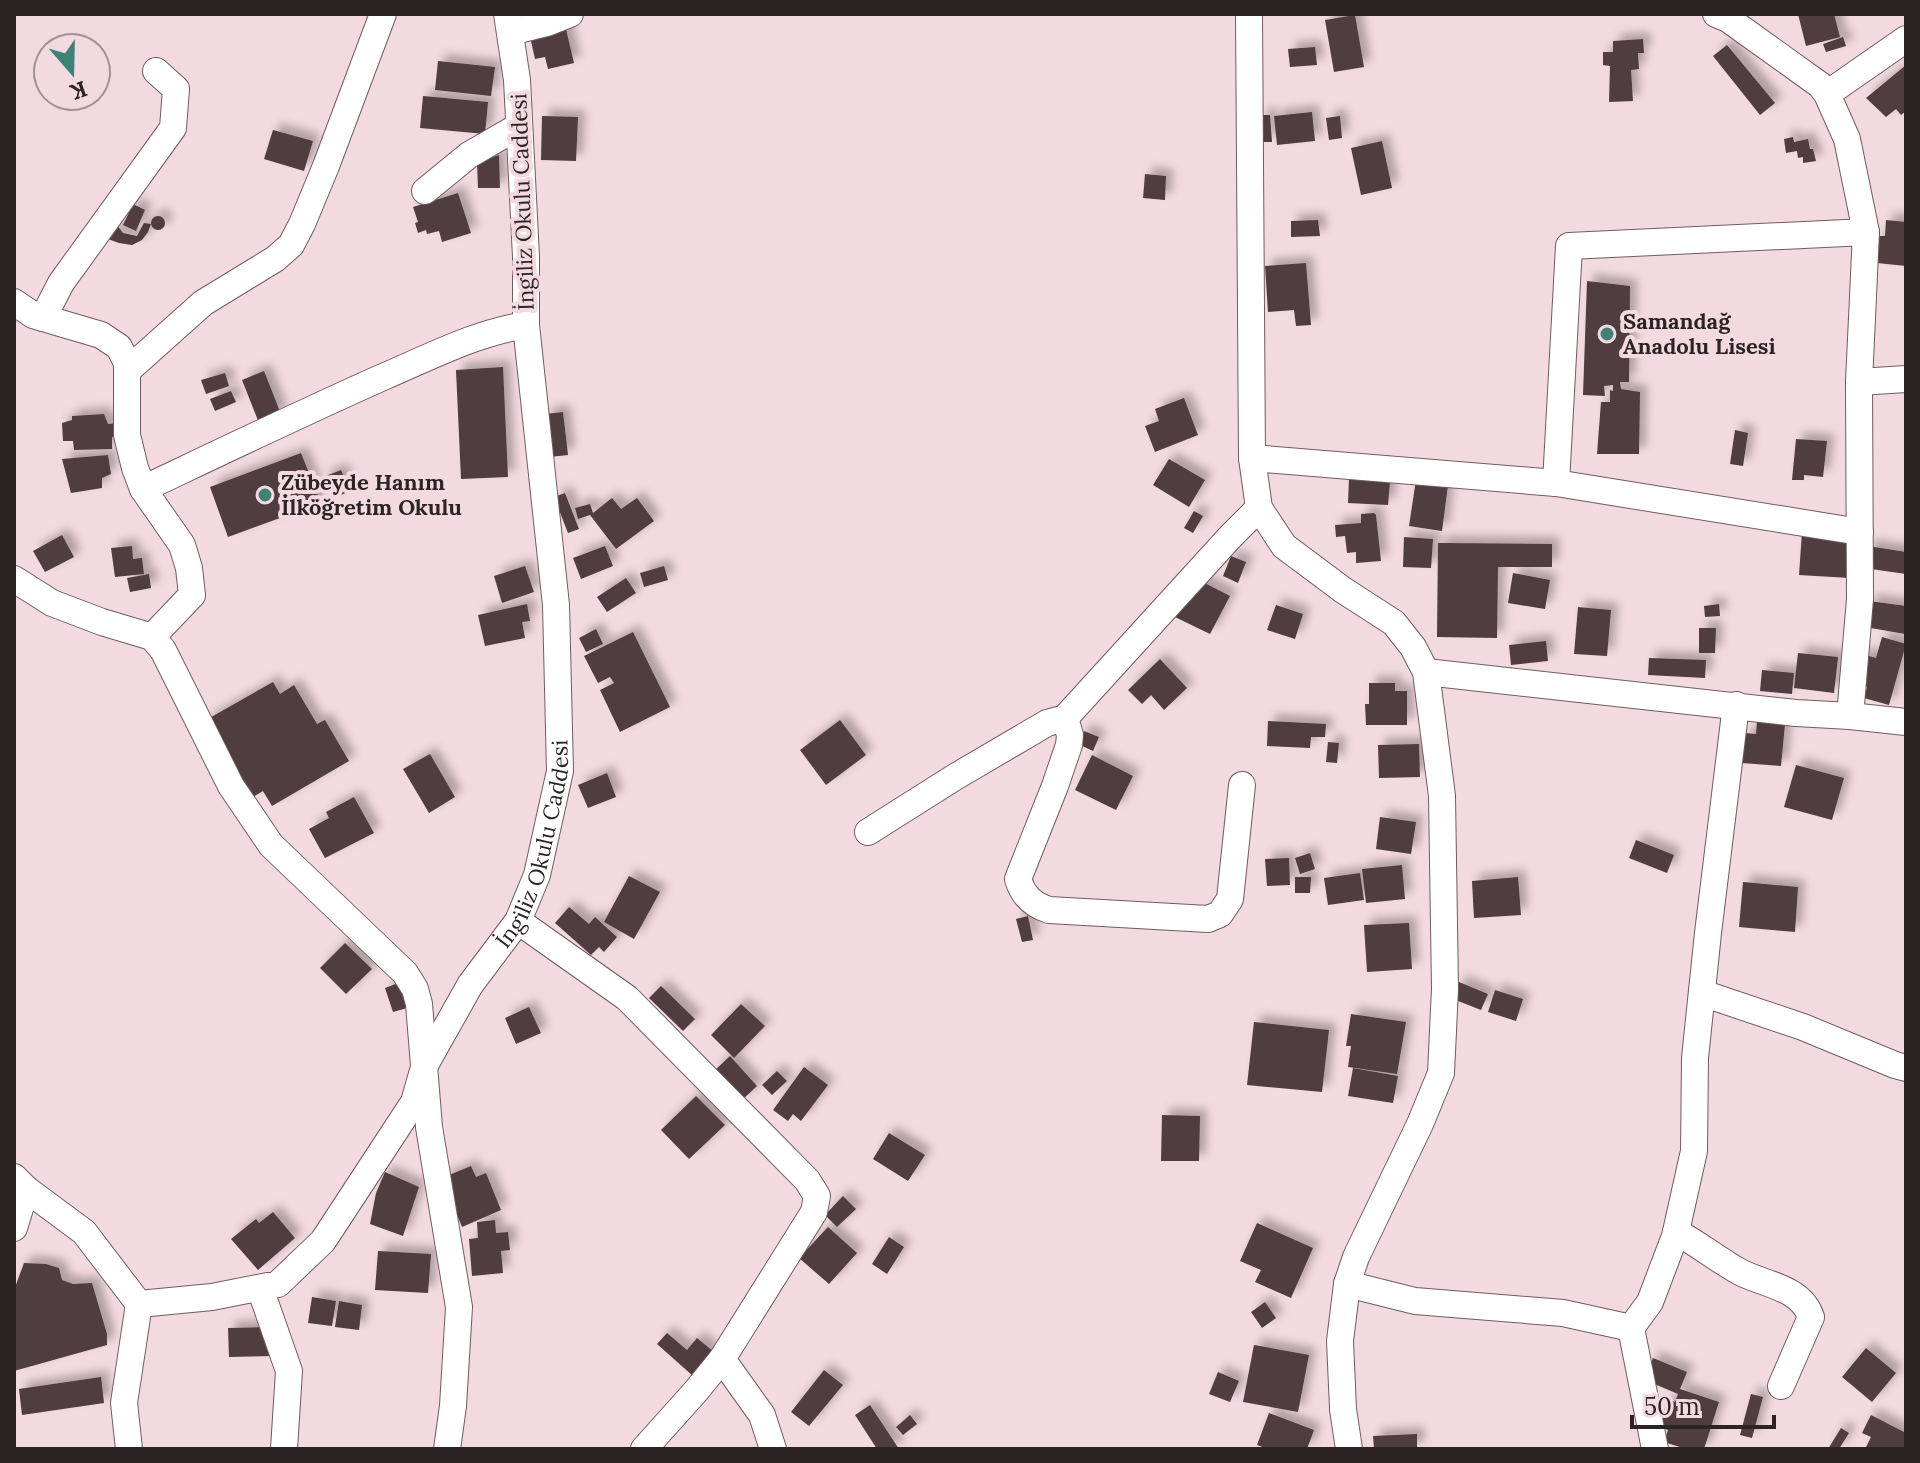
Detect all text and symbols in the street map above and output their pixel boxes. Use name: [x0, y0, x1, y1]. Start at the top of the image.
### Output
north arrow: [32, 32, 112, 112]
text: K: [66, 75, 91, 107]
street label: İngiliz Okulu Caddesi: [504, 93, 540, 311]
place label: Samandağ Anadolu Lisesi: [1623, 307, 1776, 360]
marker: Samandağ Anadolu Lisesi: [1598, 325, 1616, 343]
place label: Zübeyde Hanım İlköğretim Okulu: [281, 468, 462, 521]
marker: Zübeyde Hanım İlköğretim Okulu: [256, 486, 274, 504]
street label: İngiliz Okulu Caddesi: [489, 739, 574, 953]
scale bar: [1632, 1379, 1774, 1429]
text: 50 m: [1644, 1391, 1700, 1422]

